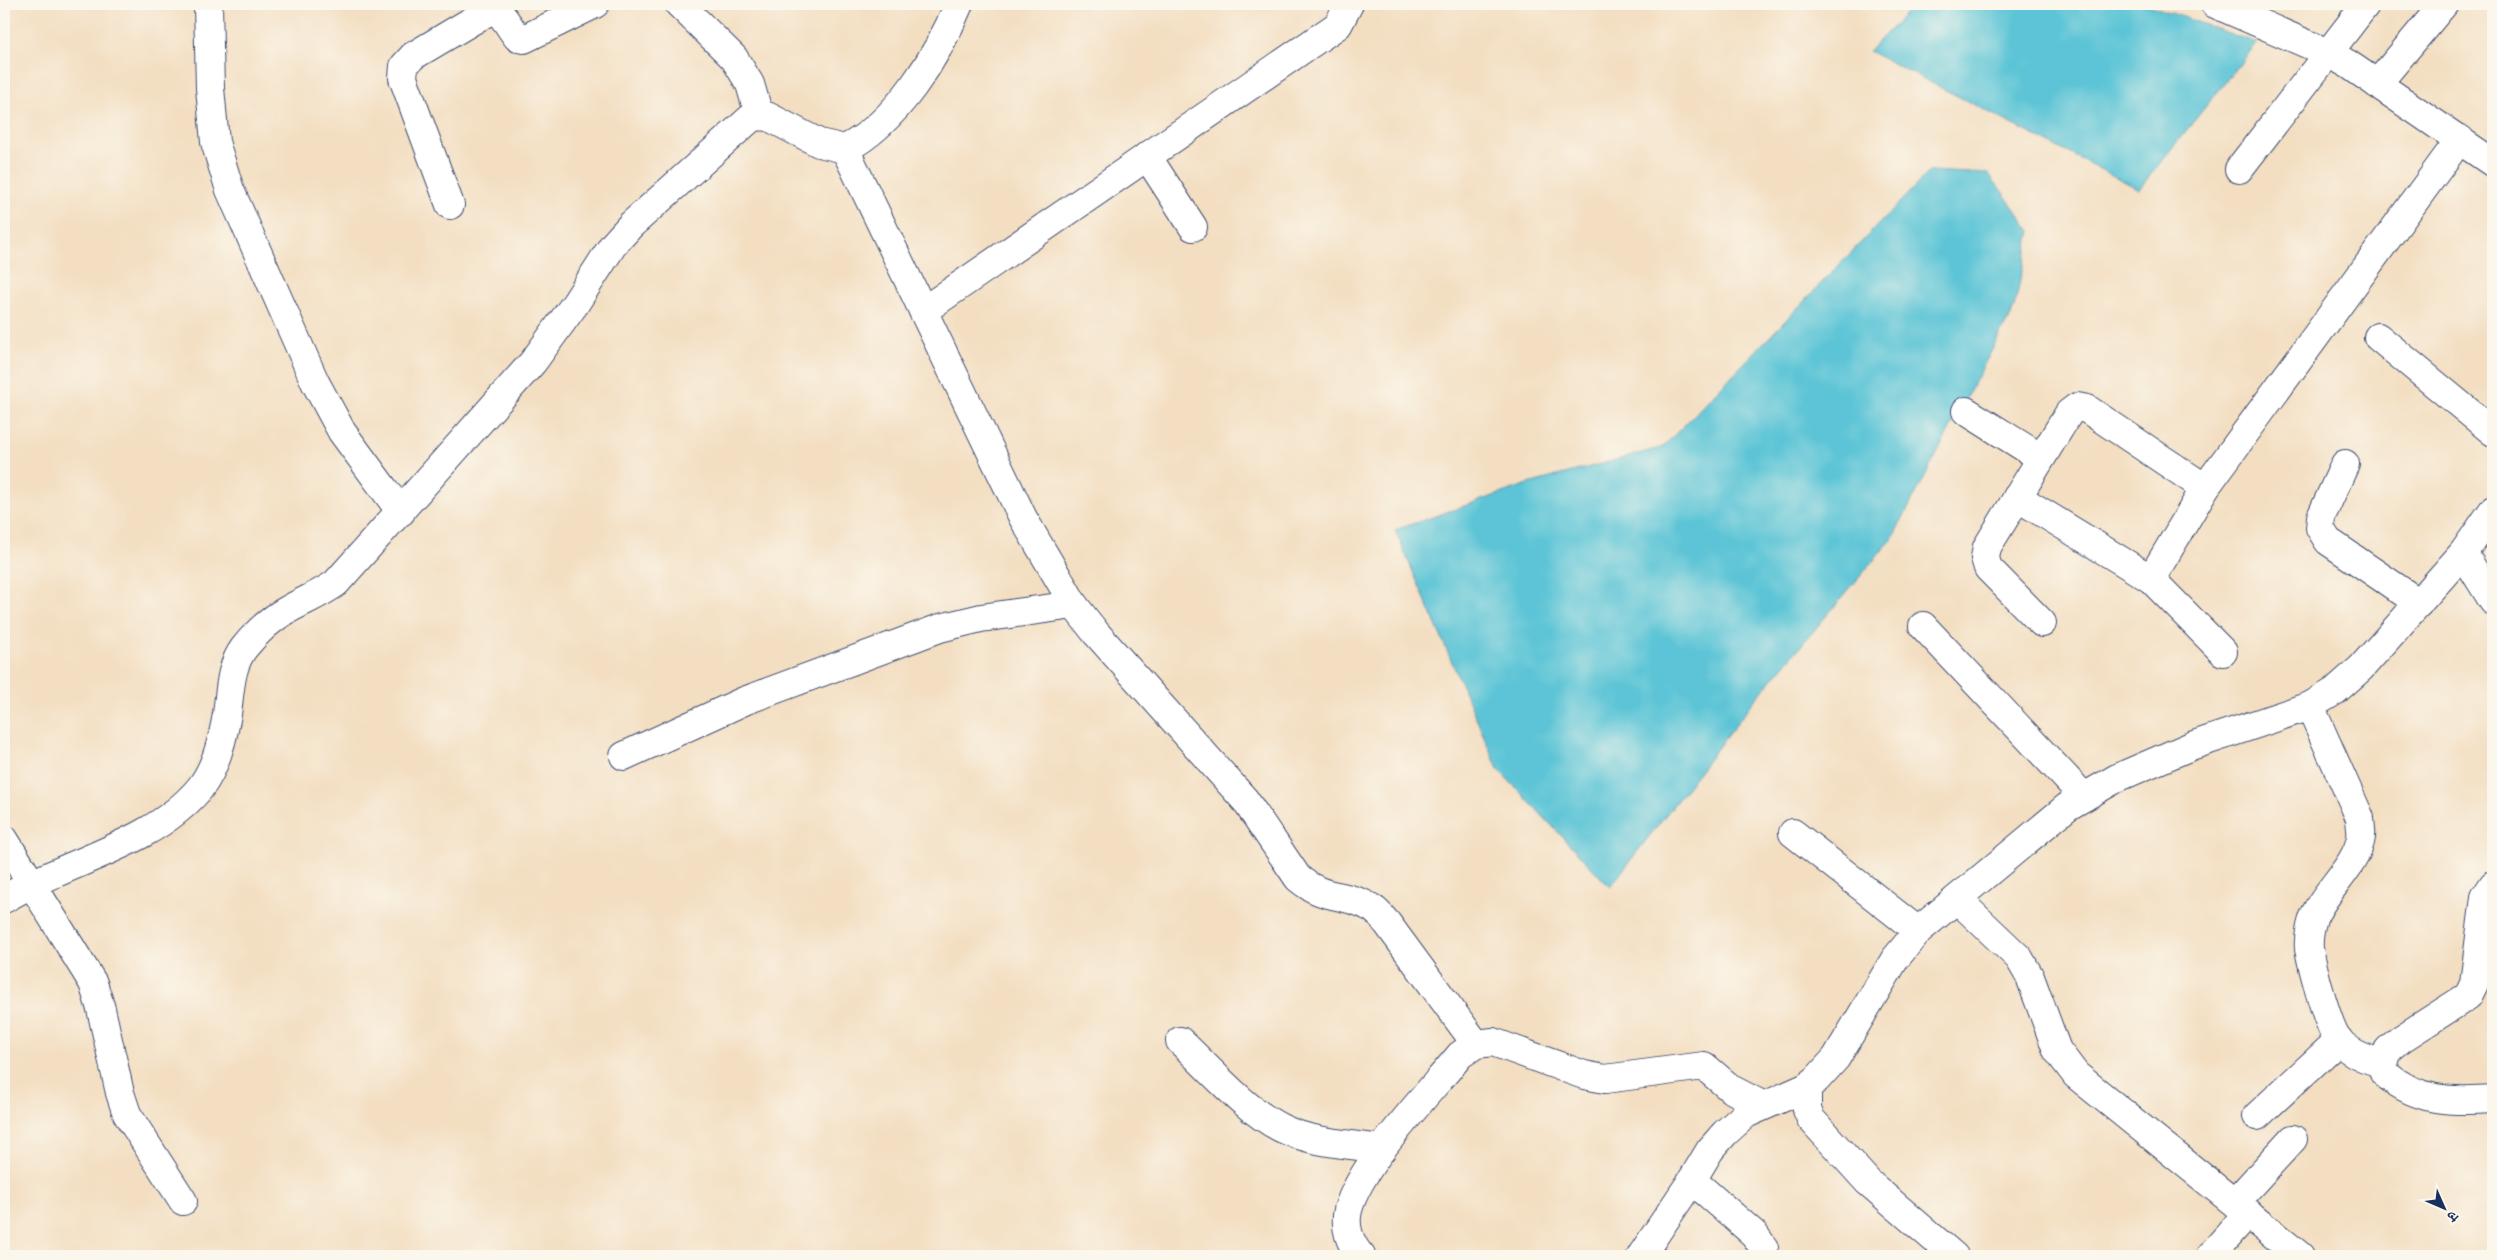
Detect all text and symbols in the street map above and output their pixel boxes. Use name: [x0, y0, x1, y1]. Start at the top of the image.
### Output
north arrow: [2420, 1182, 2470, 1232]
text: उ: [2441, 1205, 2462, 1226]

